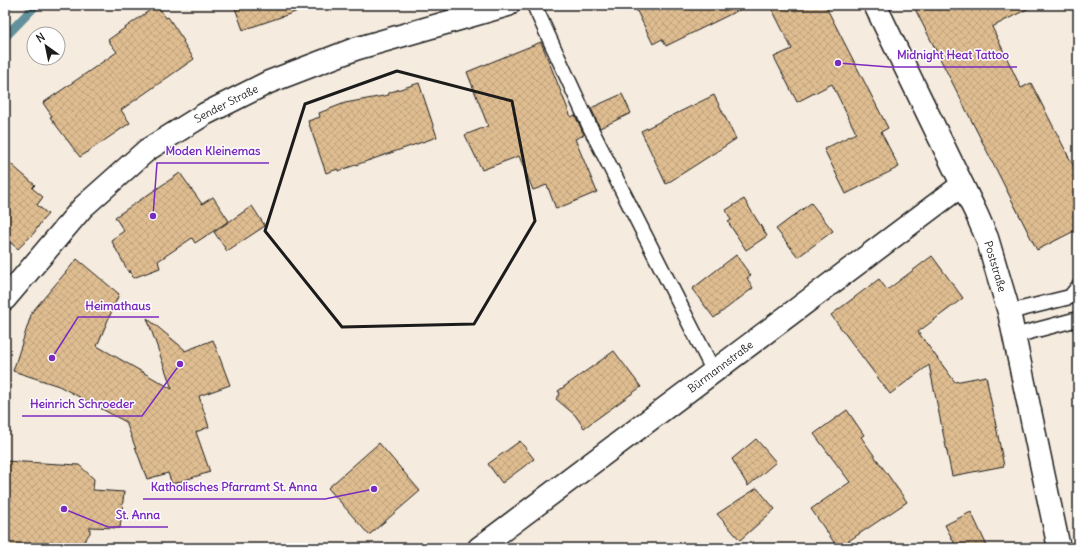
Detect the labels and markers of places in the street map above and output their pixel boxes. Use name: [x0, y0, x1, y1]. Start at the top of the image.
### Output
callout: Midnight Heat Tattoo: [889, 43, 1017, 67]
callout: Moden Kleinemas: [157, 139, 269, 163]
callout: Heimathaus: [78, 293, 159, 317]
callout: Heinrich Schroeder: [22, 392, 142, 416]
callout: Katholisches Pfarramt St. Anna: [143, 475, 325, 499]
callout: St. Anna: [108, 503, 168, 527]

